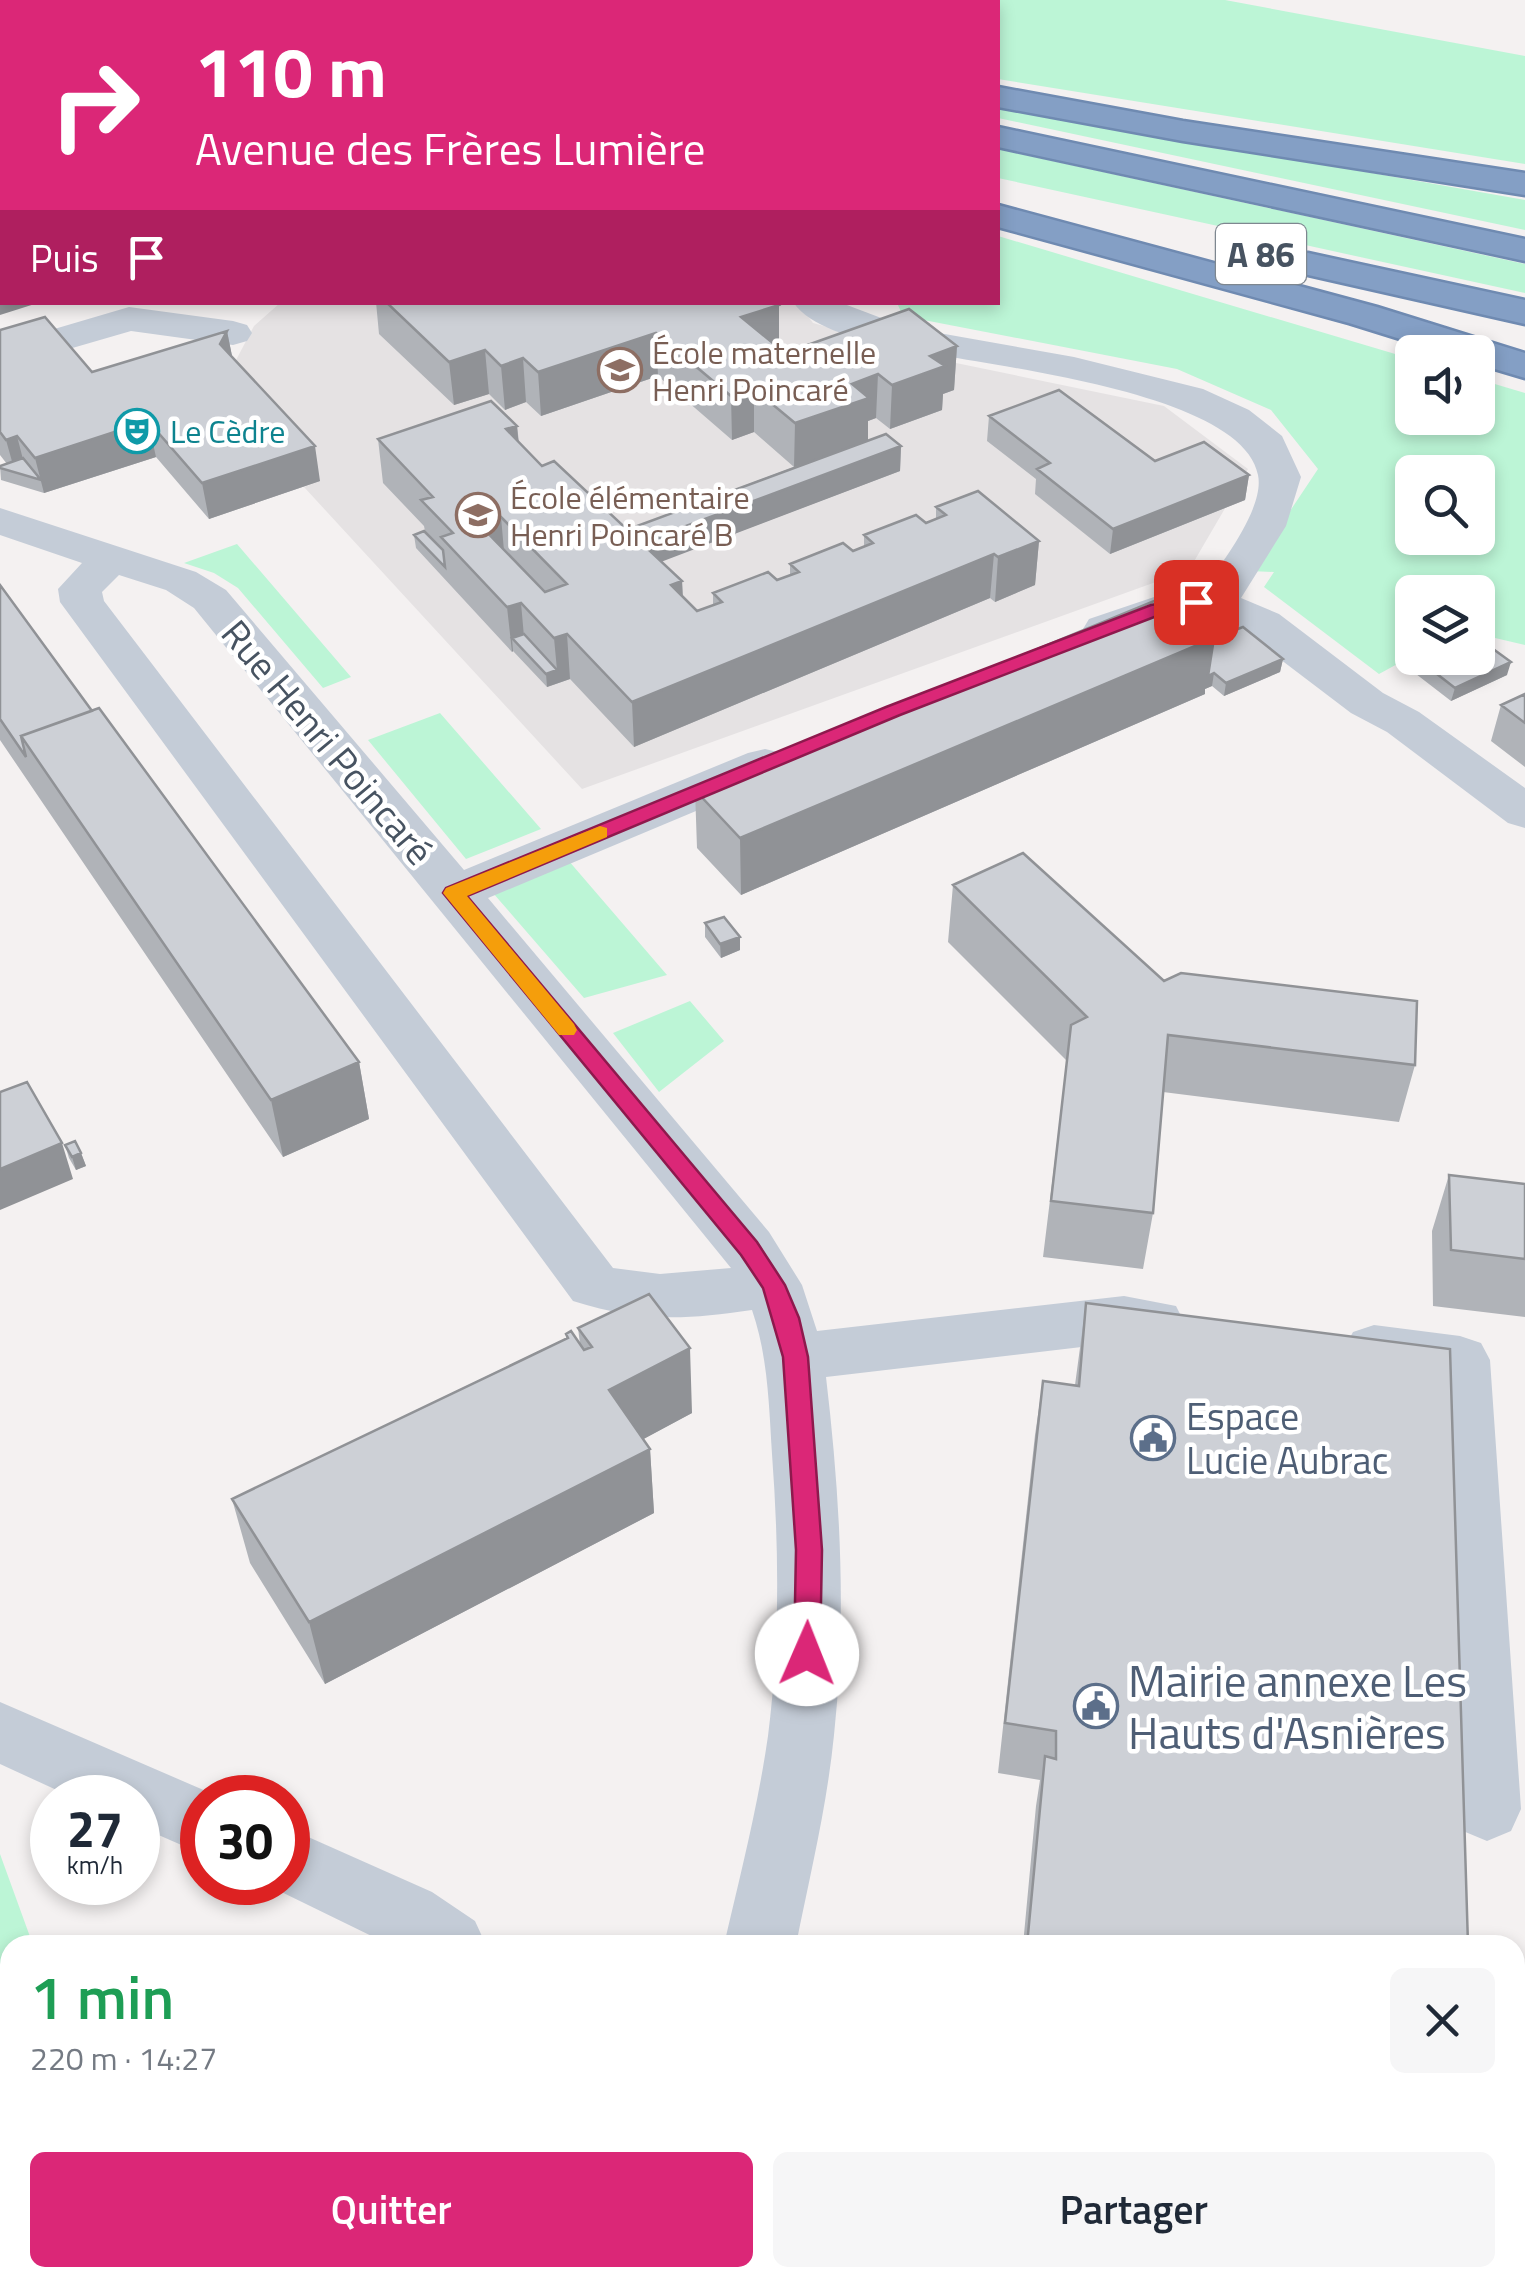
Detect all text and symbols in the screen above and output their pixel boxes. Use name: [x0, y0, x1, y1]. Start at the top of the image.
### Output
text: 110 m: [195, 18, 387, 124]
icon: right: [30, 40, 160, 170]
text: Avenue des Frères Lumière: [195, 114, 706, 182]
road number: A 86: [1216, 224, 1306, 284]
text: Puis: [30, 229, 99, 287]
icon: arrive: [119, 230, 174, 285]
place label: École maternelle Henri Poincaré: [652, 328, 876, 413]
map controls: [1395, 335, 1495, 675]
button: sound: [1395, 335, 1495, 435]
school or university icon: École maternelle Henri Poincaré: [597, 347, 643, 393]
place label: Le Cèdre: [170, 407, 285, 455]
theatre icon: Le Cèdre: [114, 408, 160, 454]
button: search: [1395, 455, 1495, 555]
place label: École élémentaire Henri Poincaré B: [510, 473, 750, 558]
school or university icon: École élémentaire Henri Poincaré B: [455, 492, 501, 538]
pin: [1154, 560, 1239, 645]
icon: arrive: [1169, 575, 1224, 630]
button: layers: [1395, 575, 1495, 675]
street label: Rue Henri Poincaré: [208, 607, 448, 877]
place label: Espace Lucie Aubrac: [1186, 1387, 1388, 1489]
public building icon: Espace Lucie Aubrac: [1130, 1415, 1176, 1461]
position arrow: [755, 1602, 859, 1706]
place label: Mairie annexe Les Hauts d'Asnières: [1128, 1646, 1467, 1766]
public building icon: Mairie annexe Les Hauts d'Asnières: [1073, 1683, 1119, 1729]
speed limit sign: 30: [180, 1775, 310, 1905]
text: 27: [67, 1790, 123, 1866]
text: km/h: [67, 1846, 123, 1884]
text: 1 min: [30, 1951, 174, 2042]
button: close: [1390, 1968, 1495, 2073]
text: 220 m · 14:27: [30, 2034, 217, 2082]
button: Quitter: [30, 2152, 753, 2267]
button: Partager: [773, 2152, 1495, 2267]

